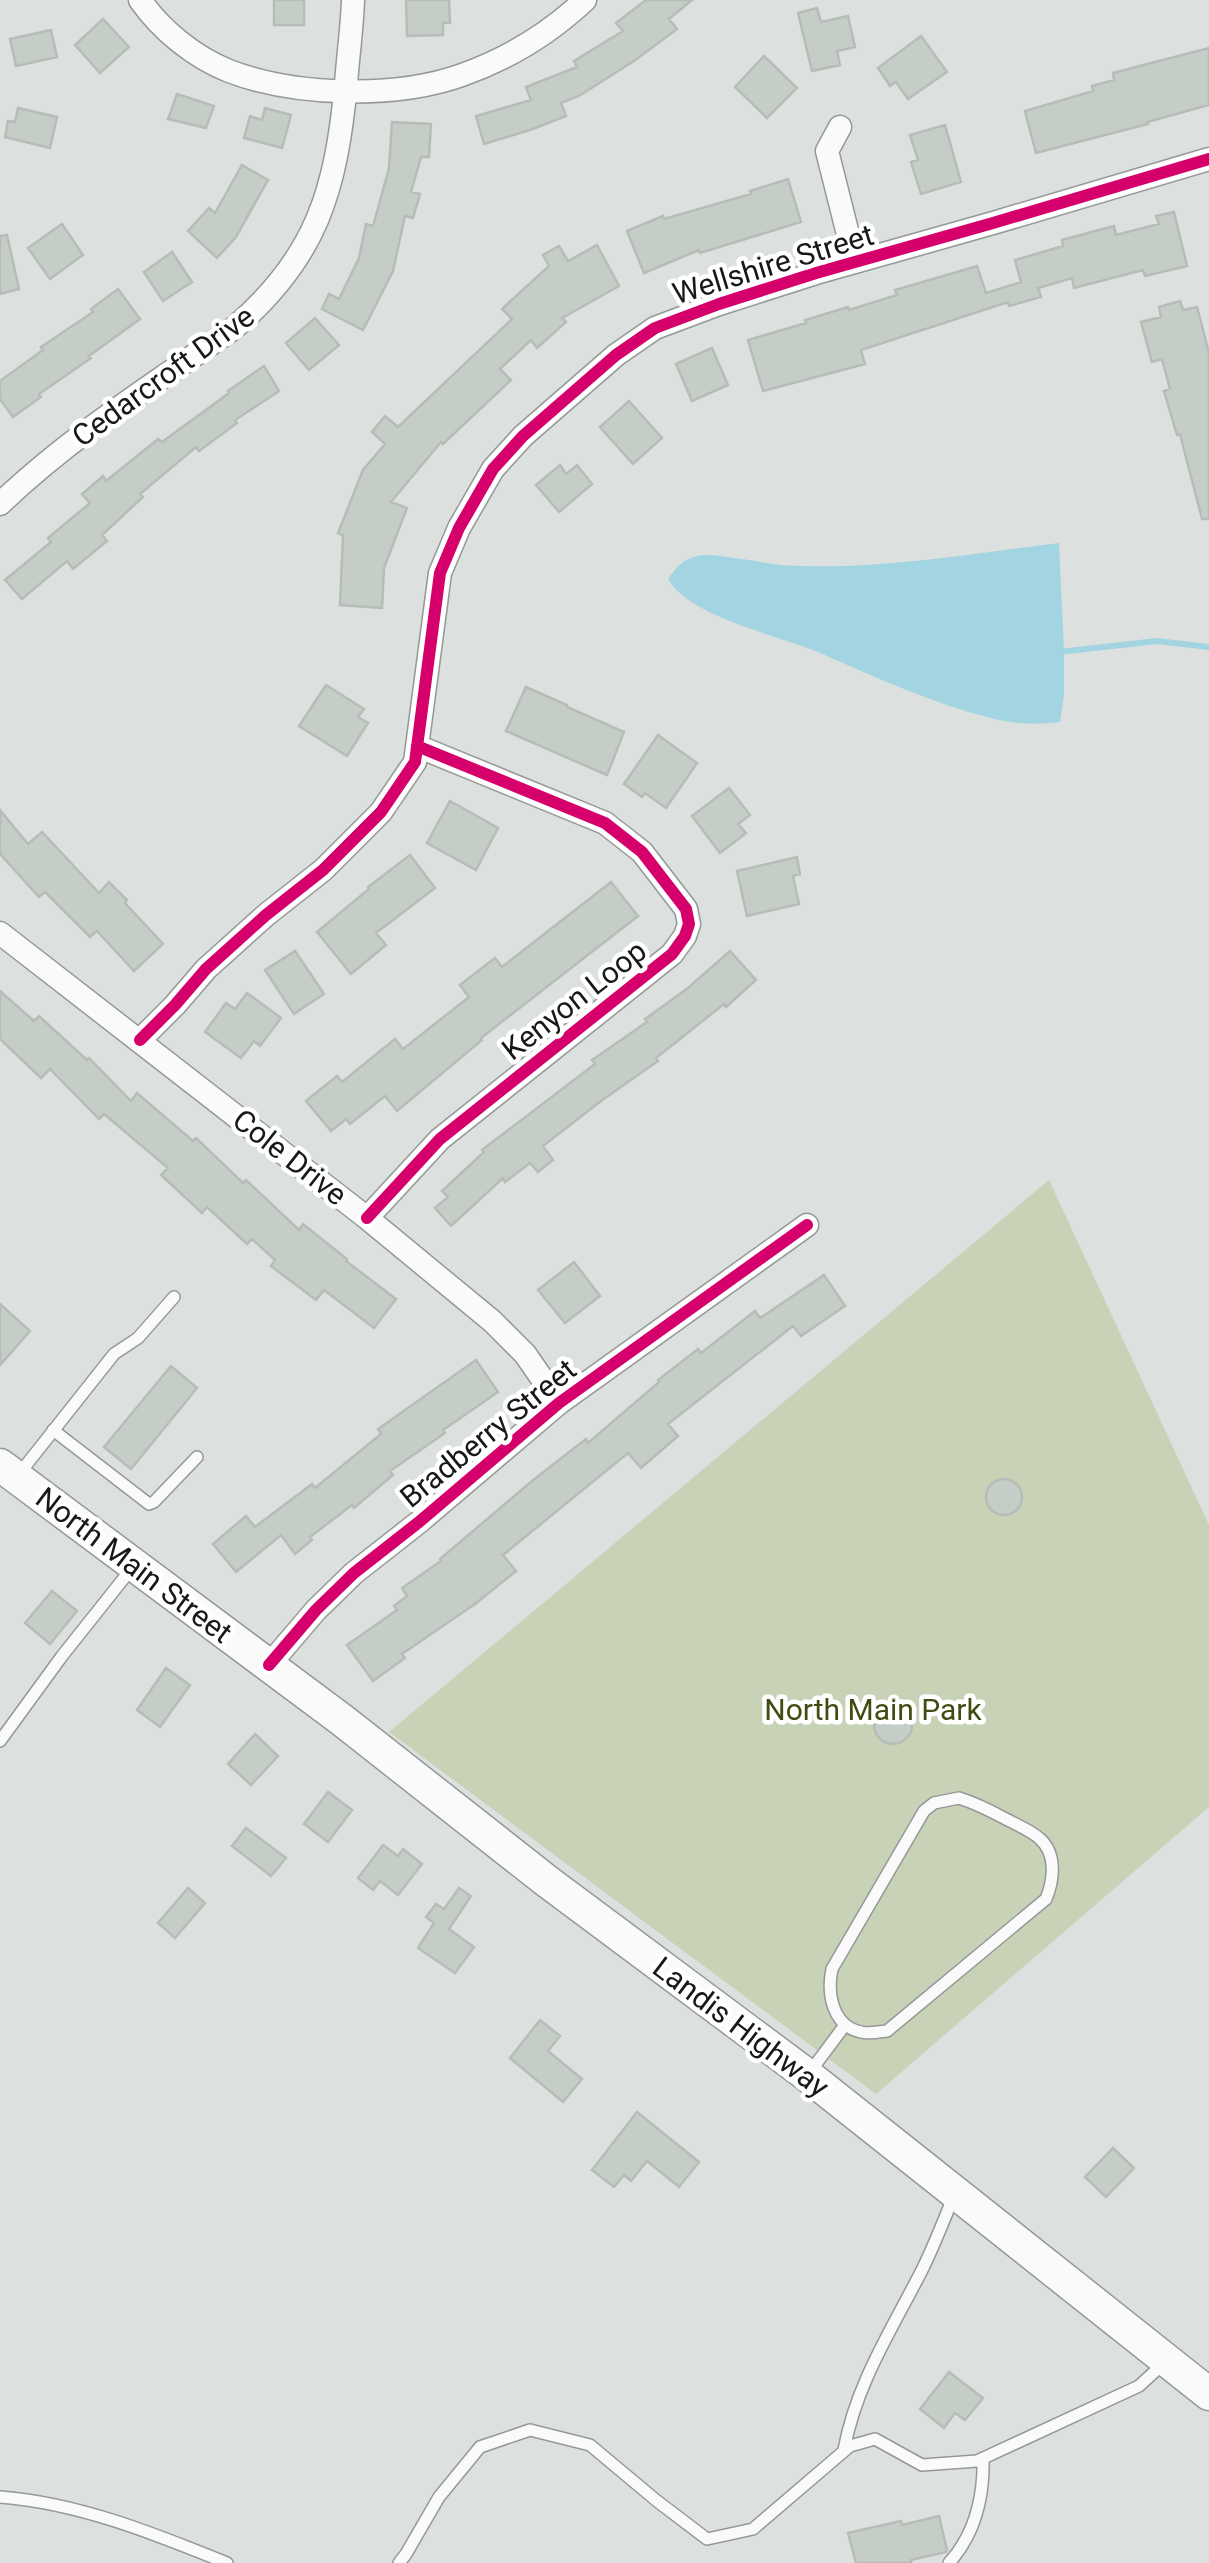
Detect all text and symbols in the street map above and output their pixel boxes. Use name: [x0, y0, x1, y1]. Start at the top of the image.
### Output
street label: Wellshire Street: [668, 217, 878, 311]
street label: Cedarcroft Drive: [65, 298, 261, 454]
street label: Kenyon Loop: [495, 933, 653, 1067]
street label: Cole Drive: [226, 1102, 354, 1212]
street label: Bradberry Street: [393, 1352, 583, 1514]
street label: North Main Street: [29, 1480, 239, 1650]
park label: North Main Park: [764, 1692, 983, 1727]
street label: Landis Highway: [646, 1950, 836, 2104]

